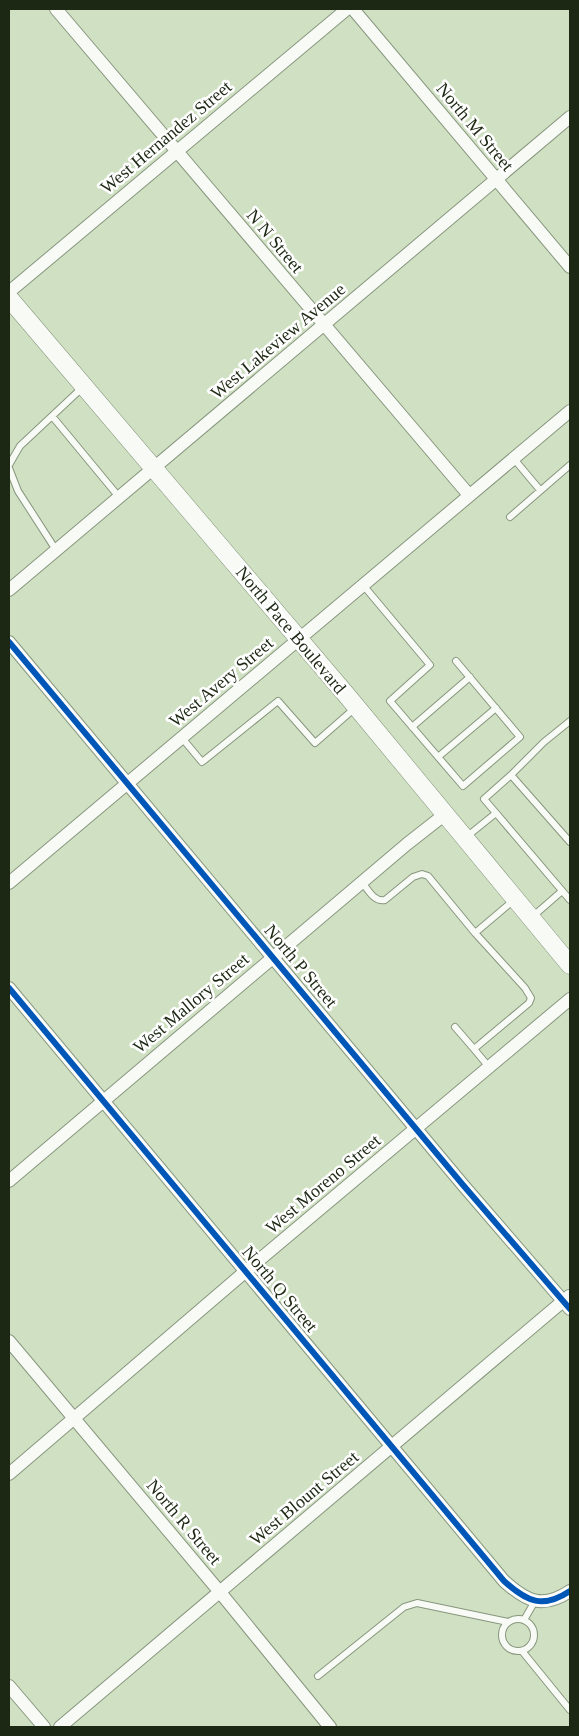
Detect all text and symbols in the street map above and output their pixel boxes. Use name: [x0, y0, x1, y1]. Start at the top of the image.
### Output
street label: West Hernandez Street: [97, 76, 235, 198]
street label: North M Street: [432, 79, 518, 175]
street label: N N Street: [243, 205, 307, 277]
street label: West Lakeview Avenue: [207, 279, 349, 403]
street label: North Pace Boulevard: [232, 562, 350, 698]
street label: West Avery Street: [165, 633, 277, 731]
street label: North P Street: [260, 920, 342, 1012]
street label: West Mallory Street: [129, 949, 253, 1057]
street label: West Moreno Street: [262, 1130, 384, 1238]
street label: North Q Street: [238, 1242, 322, 1336]
street label: West Blount Street: [246, 1447, 362, 1549]
street label: North R Street: [143, 1475, 225, 1569]

